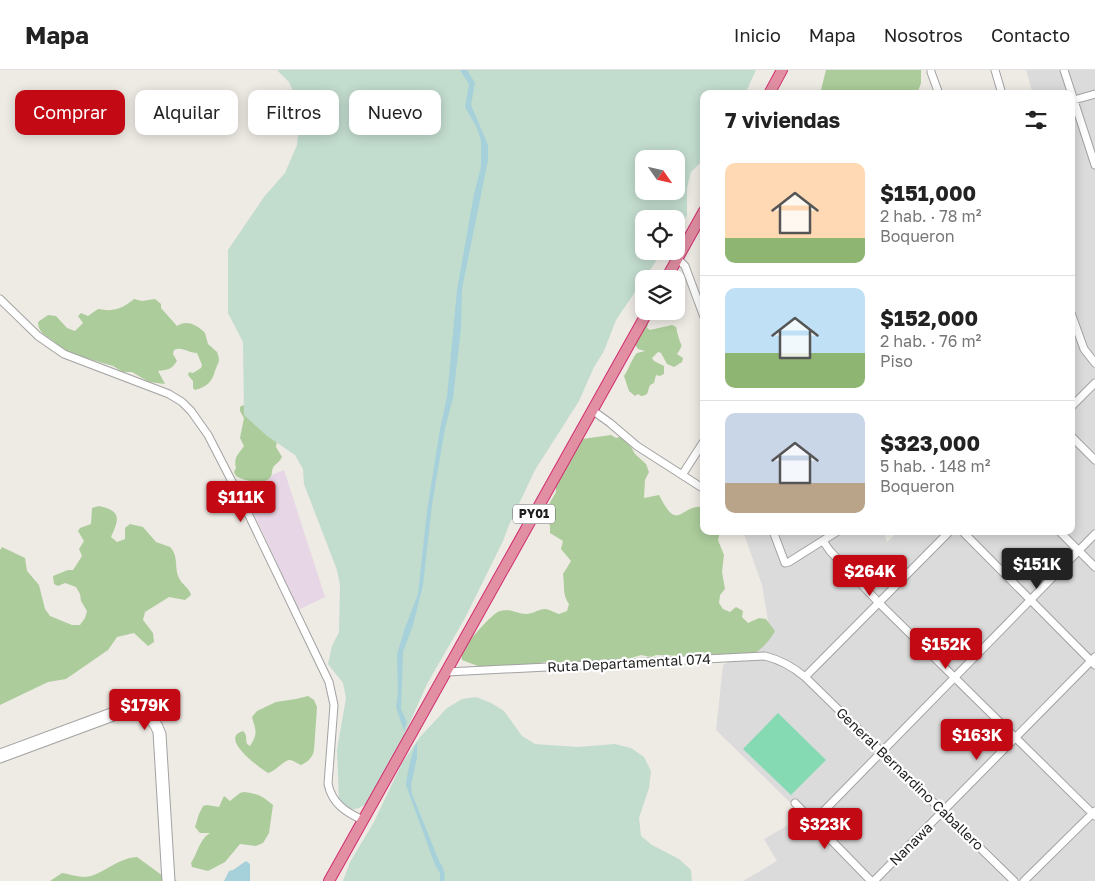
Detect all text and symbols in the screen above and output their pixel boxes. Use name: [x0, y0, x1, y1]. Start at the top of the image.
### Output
text: Mapa: [25, 20, 89, 49]
text: Inicio: [734, 24, 781, 46]
text: Mapa: [809, 24, 856, 46]
text: Nosotros: [884, 24, 963, 46]
text: Contacto: [991, 24, 1070, 46]
chip: Comprar: [15, 90, 125, 135]
chip: Alquilar: [135, 90, 238, 135]
chip: Filtros: [248, 90, 339, 135]
chip: Nuevo: [349, 90, 441, 135]
icon: filters: [1022, 106, 1050, 134]
text: 7 viviendas: [725, 107, 840, 133]
north arrow: [635, 150, 685, 200]
map controls: [635, 150, 685, 320]
text: $151,000: [880, 180, 976, 206]
icon: home: [765, 183, 825, 243]
text: 2 hab. · 78 m²: [880, 206, 981, 226]
button: locate: [635, 210, 685, 260]
text: Boqueron: [880, 226, 955, 246]
button: layers: [635, 270, 685, 320]
text: $152,000: [880, 305, 978, 331]
icon: home: [765, 308, 825, 368]
text: 2 hab. · 76 m²: [880, 331, 981, 351]
text: Piso: [880, 351, 913, 371]
text: $323,000: [880, 430, 980, 456]
icon: home: [765, 433, 825, 493]
text: 5 hab. · 148 m²: [880, 456, 990, 476]
text: Boqueron: [880, 476, 955, 496]
pin: $111K: [206, 480, 276, 523]
text: $111K: [217, 487, 265, 507]
road number: PY01: [513, 504, 555, 524]
pin: $151K: [1002, 548, 1072, 590]
pin: $264K: [835, 554, 905, 597]
text: $151K: [1013, 554, 1061, 574]
text: $264K: [844, 561, 896, 581]
pin: $152K: [911, 628, 981, 670]
text: $152K: [921, 634, 971, 654]
street label: Ruta Departamental 074: [547, 650, 711, 675]
pin: $179K: [110, 688, 180, 731]
text: $179K: [120, 695, 170, 715]
street label: General Bernardino Caballero: [833, 704, 988, 854]
pin: $163K: [942, 718, 1012, 761]
text: $163K: [952, 725, 1002, 745]
pin: $323K: [790, 808, 860, 850]
text: $323K: [799, 814, 851, 834]
street label: Nanawa: [886, 819, 936, 869]

